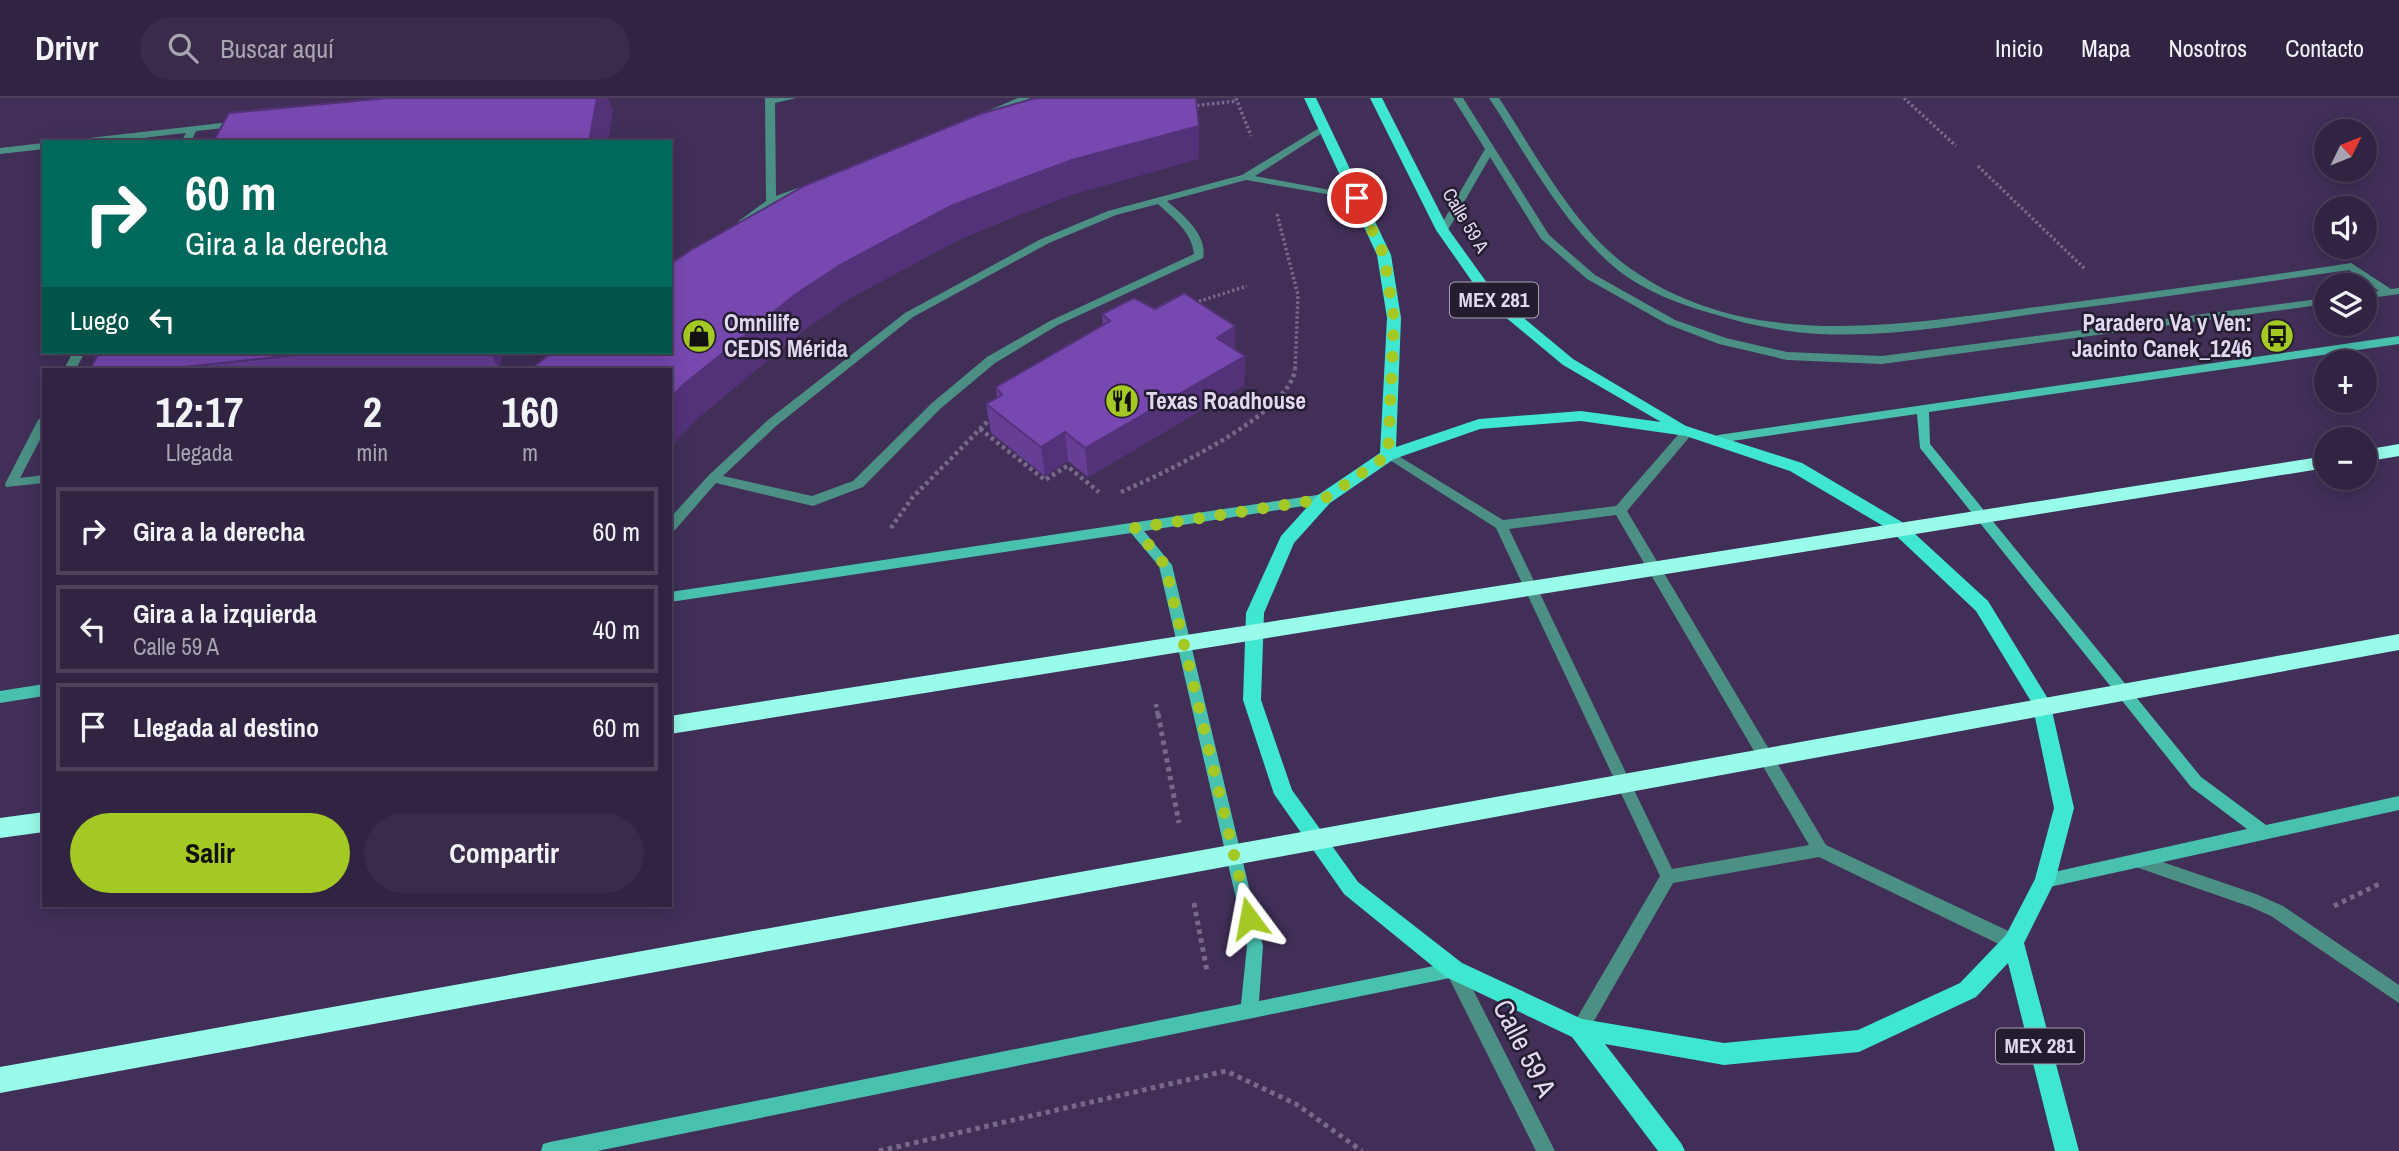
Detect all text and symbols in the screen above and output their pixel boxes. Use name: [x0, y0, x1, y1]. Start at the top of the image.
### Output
search box: [140, 17, 630, 80]
text: Drivr: [35, 26, 98, 70]
icon: search: [164, 29, 202, 67]
text: Buscar aquí: [220, 31, 334, 66]
text: Inicio: [1995, 32, 2043, 64]
text: Mapa: [2081, 32, 2130, 64]
text: Nosotros: [2168, 32, 2247, 64]
text: Contacto: [2285, 32, 2364, 64]
north arrow: [2314, 119, 2376, 182]
map controls: [2314, 119, 2377, 490]
text: 60 m: [185, 159, 277, 225]
icon: right: [70, 168, 161, 259]
pin: [1327, 168, 1387, 228]
icon: arrive: [1338, 179, 1376, 217]
street label: Calle 59 A: [1437, 183, 1496, 258]
button: sound: [2314, 196, 2377, 259]
text: Gira a la derecha: [185, 222, 388, 265]
button: layers: [2314, 273, 2377, 336]
road number: MEX 281: [1450, 282, 1538, 318]
icon: left: [143, 301, 181, 339]
text: Luego: [70, 303, 129, 338]
place label: Omnilife CEDIS Mérida: [724, 307, 848, 364]
place label: Paradero Va y Ven: Jacinto Canek_1246: [2072, 307, 2252, 364]
shop icon: Omnilife CEDIS Mérida: [680, 317, 718, 355]
bus stop icon: Paradero Va y Ven: Jacinto Canek_1246: [2258, 317, 2296, 355]
button: +: [2314, 350, 2377, 413]
restaurant icon: Texas Roadhouse: [1103, 382, 1141, 420]
text: 12:17: [155, 384, 243, 440]
text: 2: [363, 384, 382, 440]
text: 160: [501, 384, 559, 440]
place label: Texas Roadhouse: [1146, 385, 1306, 416]
button: −: [2314, 427, 2377, 490]
text: Llegada: [166, 437, 233, 468]
text: min: [357, 437, 388, 468]
text: m: [522, 437, 538, 468]
icon: right: [74, 512, 112, 550]
text: Gira a la derecha: [133, 514, 305, 549]
text: 60 m: [593, 514, 640, 549]
text: Gira a la izquierda: [133, 596, 317, 631]
icon: left: [74, 610, 112, 648]
text: 40 m: [593, 612, 640, 647]
text: Calle 59 A: [133, 631, 219, 662]
icon: arrive: [74, 708, 112, 746]
text: Llegada al destino: [133, 710, 319, 745]
text: 60 m: [593, 710, 640, 745]
button: Salir: [70, 813, 350, 893]
button: Compartir: [364, 813, 644, 893]
position arrow: [1212, 881, 1286, 955]
street label: Calle 59 A: [1484, 993, 1566, 1104]
road number: MEX 281: [1996, 1028, 2084, 1063]

